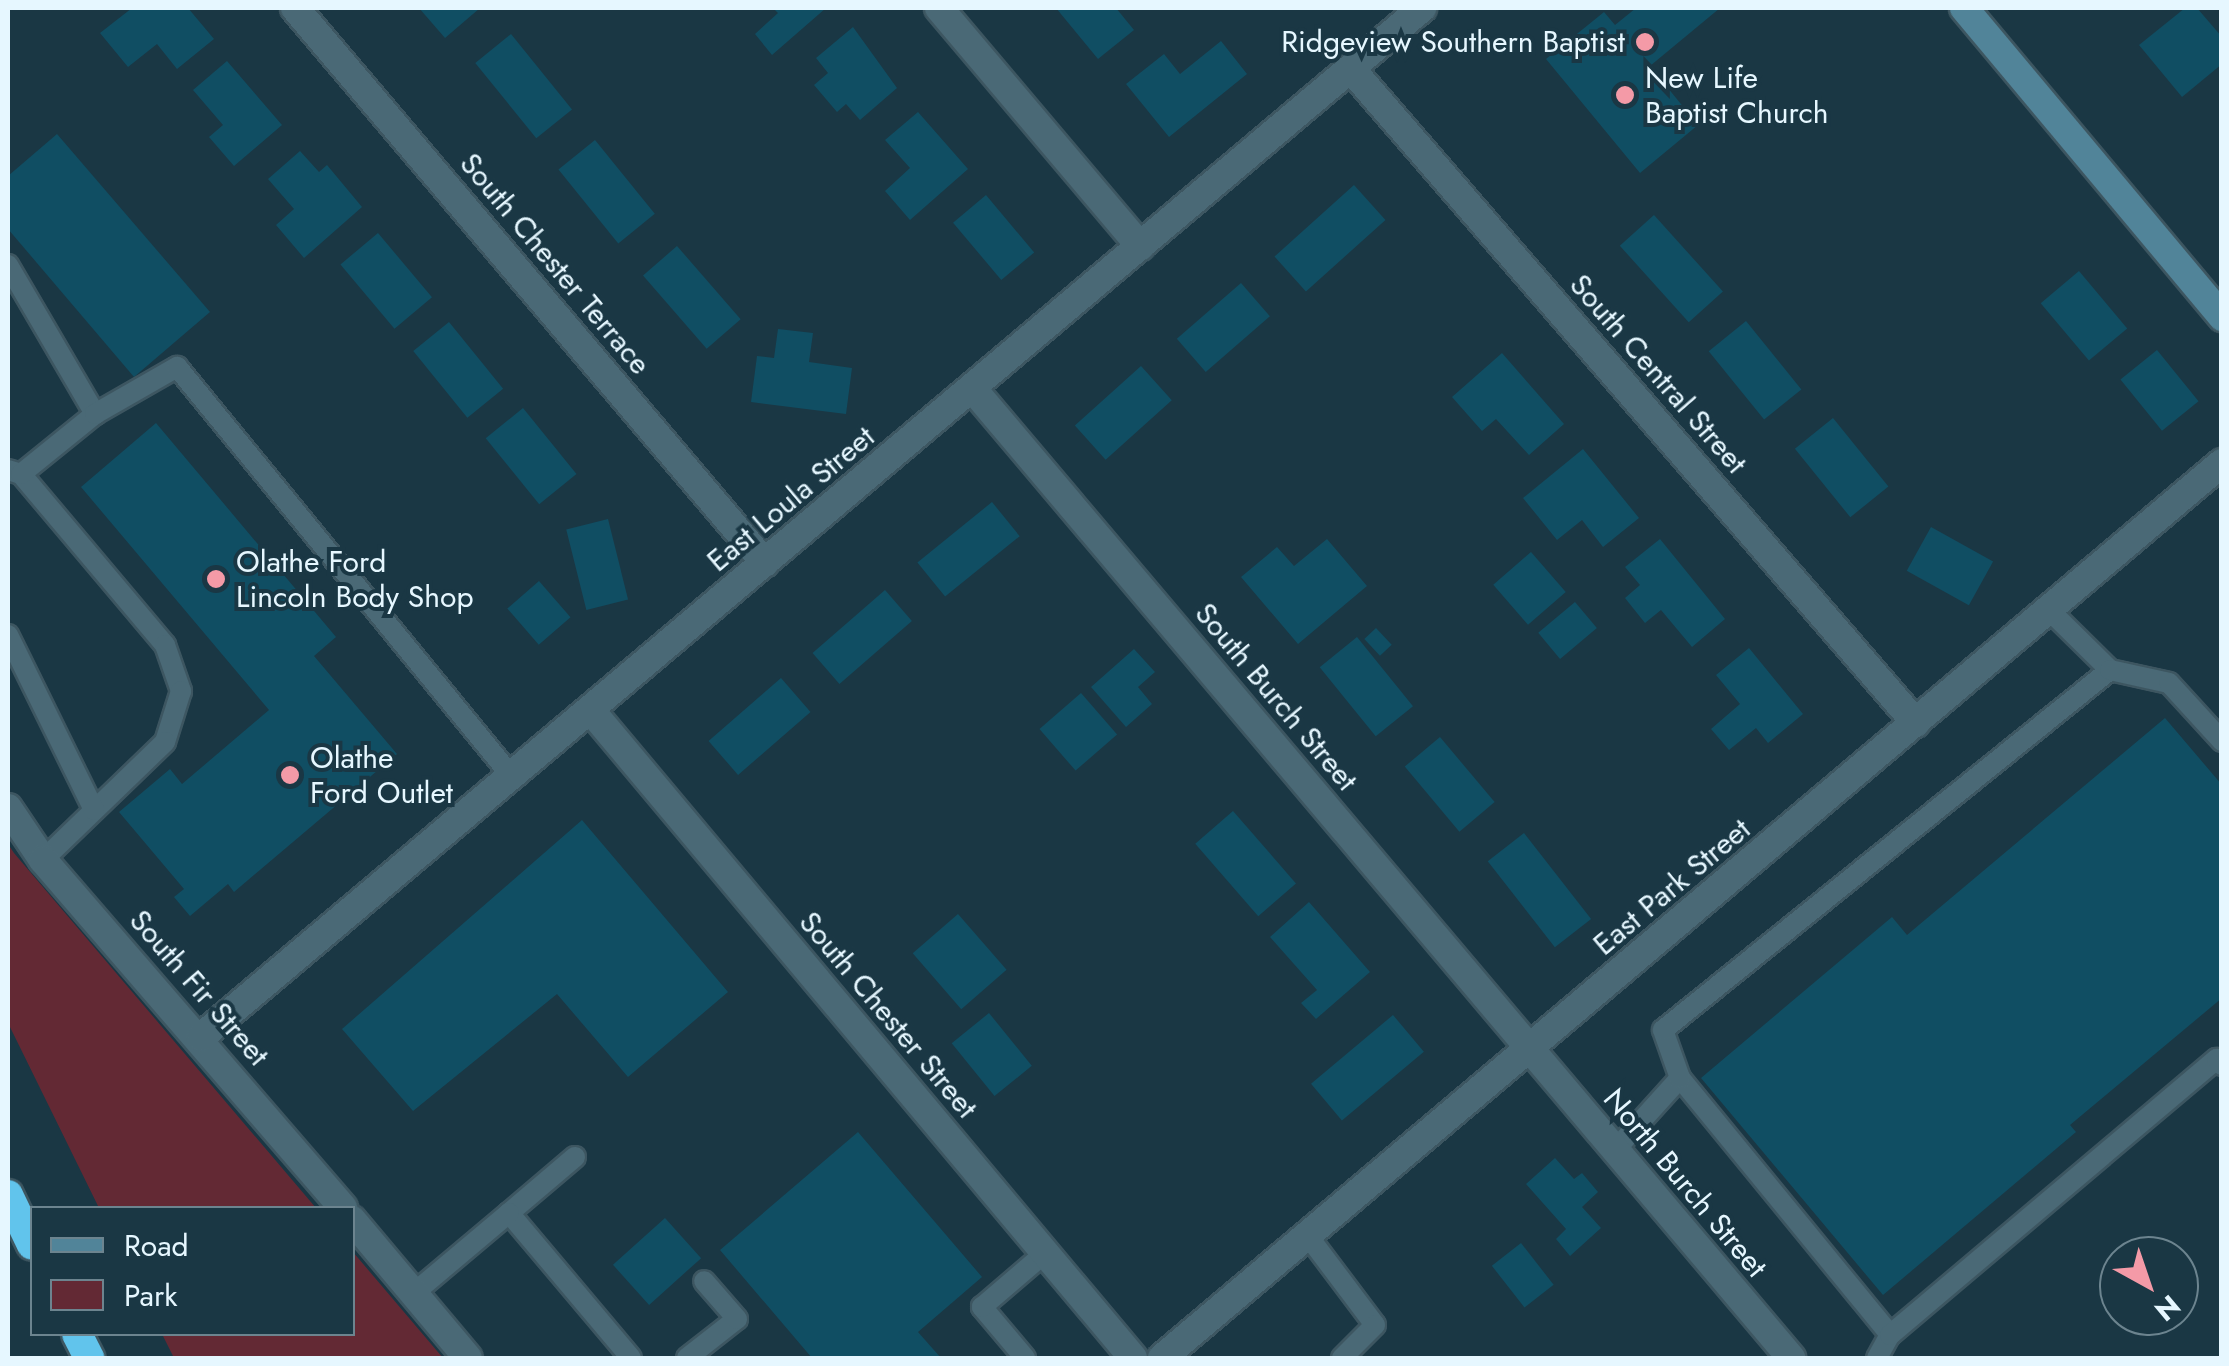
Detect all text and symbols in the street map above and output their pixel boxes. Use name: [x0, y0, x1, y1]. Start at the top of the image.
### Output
place label: Ridgeview Southern Baptist: [1281, 24, 1625, 60]
marker: Ridgeview Southern Baptist: [1634, 31, 1656, 53]
place label: New Life Baptist Church: [1645, 60, 1829, 130]
marker: New Life Baptist Church: [1614, 84, 1636, 106]
street label: South Chester Terrace: [452, 146, 658, 382]
street label: South Central Street: [1562, 267, 1754, 481]
street label: East Loula Street: [700, 419, 882, 579]
place label: Olathe Ford Lincoln Body Shop: [236, 544, 474, 614]
marker: Olathe Ford Lincoln Body Shop: [205, 568, 227, 590]
street label: South Burch Street: [1187, 596, 1365, 798]
place label: Olathe Ford Outlet: [310, 740, 453, 810]
marker: Olathe Ford Outlet: [279, 764, 301, 786]
street label: East Park Street: [1586, 811, 1758, 963]
street label: South Fir Street: [122, 903, 276, 1073]
street label: South Chester Street: [791, 905, 985, 1125]
street label: North Burch Street: [1596, 1081, 1774, 1285]
legend: [30, 1206, 355, 1336]
text: Road: [124, 1224, 189, 1267]
north arrow: [2099, 1236, 2199, 1336]
text: Park: [124, 1274, 177, 1317]
text: N: [2146, 1285, 2189, 1331]

